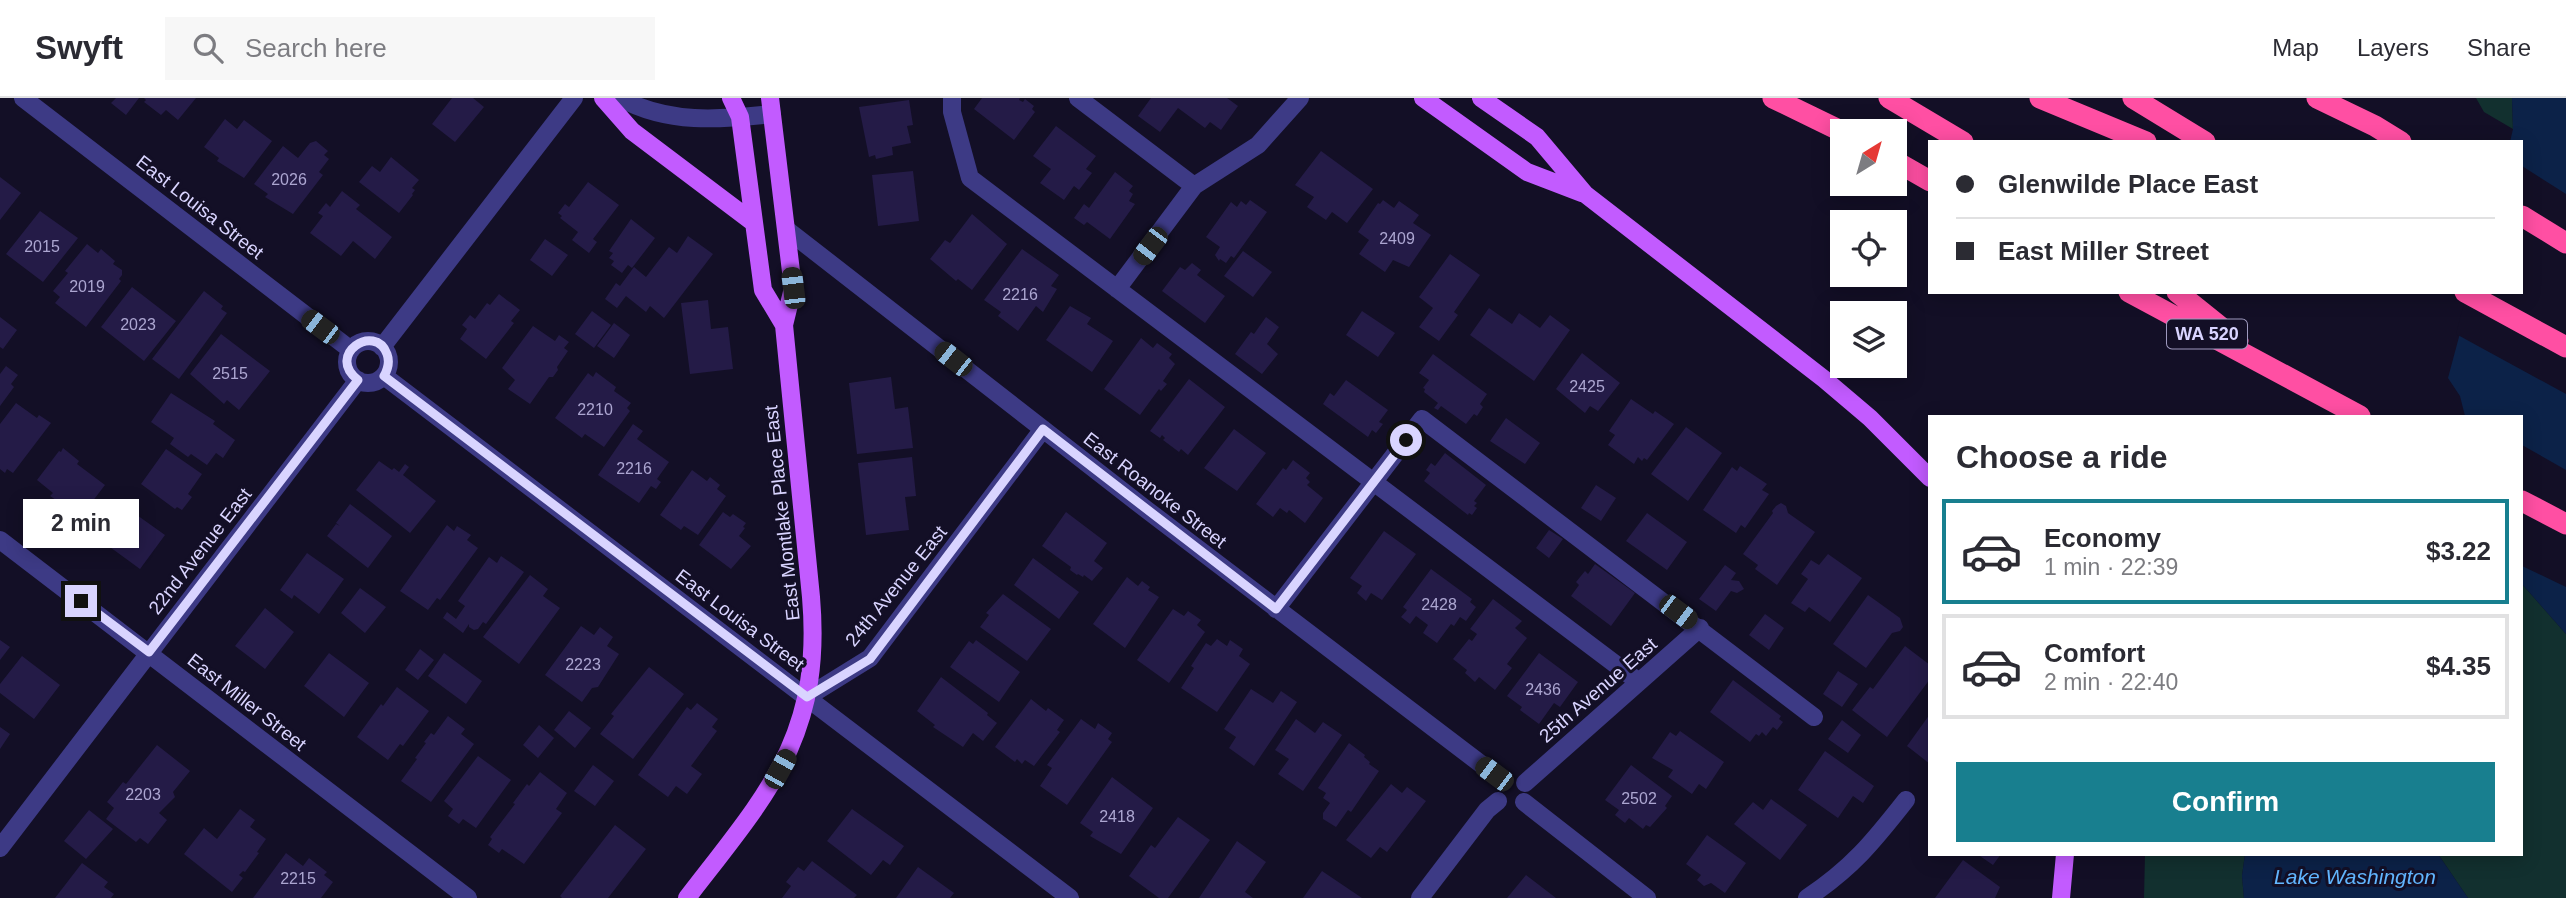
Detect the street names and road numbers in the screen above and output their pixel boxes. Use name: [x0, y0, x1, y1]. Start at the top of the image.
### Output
street label: East Louisa Street: [132, 151, 268, 264]
road number: WA 520: [2167, 320, 2247, 348]
street label: East Montlake Place East: [760, 404, 804, 622]
street label: East Roanoke Street: [1079, 428, 1231, 553]
street label: 22nd Avenue East: [144, 483, 256, 618]
street label: 24th Avenue East: [841, 521, 951, 650]
street label: East Louisa Street: [672, 565, 809, 676]
street label: 25th Avenue East: [1535, 633, 1662, 747]
street label: East Miller Street: [184, 649, 311, 755]

